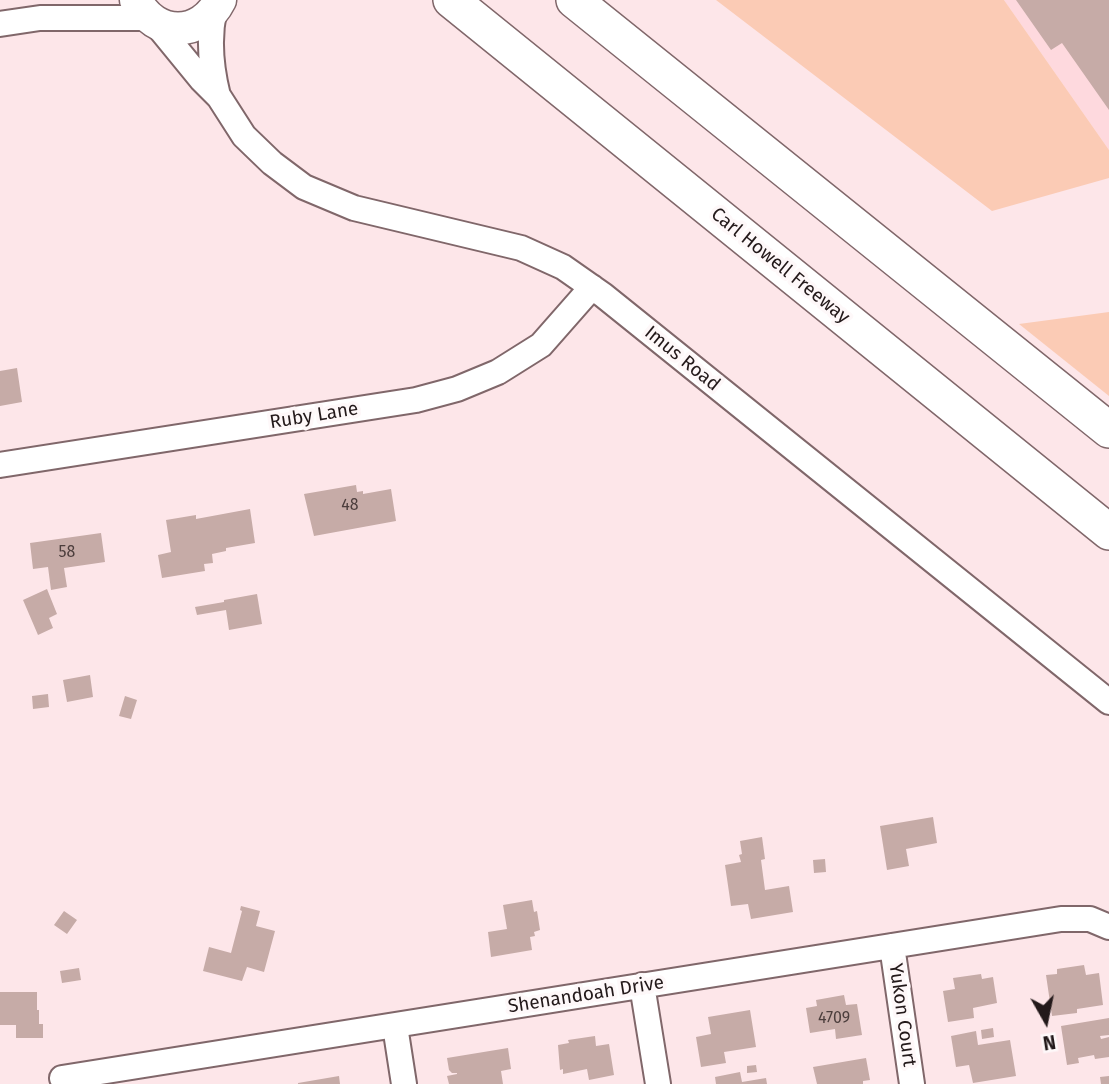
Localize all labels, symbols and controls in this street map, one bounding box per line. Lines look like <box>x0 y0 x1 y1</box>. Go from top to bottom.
street label: Carl Howell Freeway <box>706 203 854 329</box>
street label: Imus Road <box>640 322 724 396</box>
street label: Ruby Lane <box>268 398 360 434</box>
house number: 48 <box>341 496 359 516</box>
house number: 58 <box>59 543 75 563</box>
street label: Yukon Court <box>883 962 921 1068</box>
street label: Shenandoah Drive <box>506 971 666 1019</box>
north arrow <box>1011 986 1081 1056</box>
house number: 4709 <box>818 1009 850 1029</box>
text: N <box>1041 1030 1057 1055</box>

